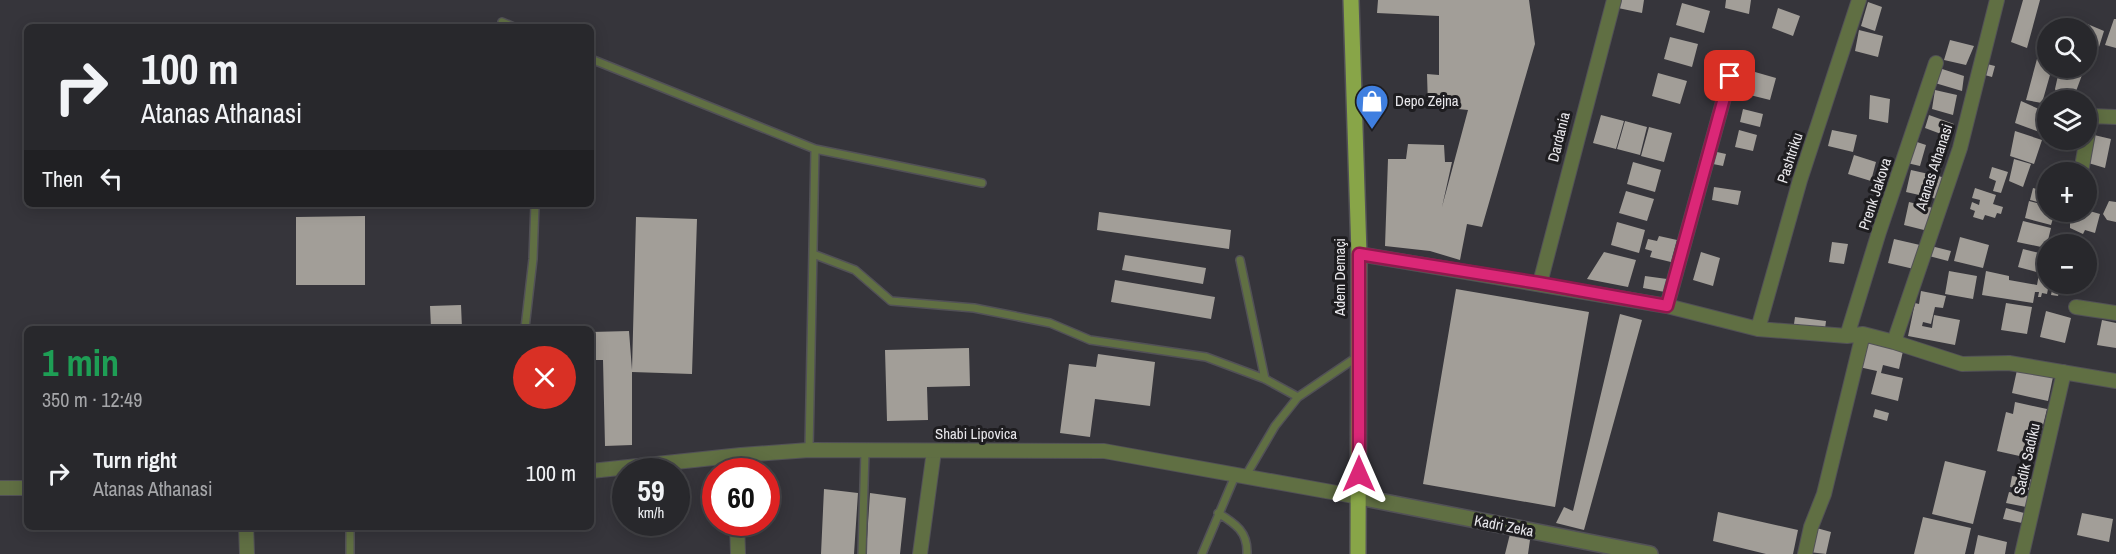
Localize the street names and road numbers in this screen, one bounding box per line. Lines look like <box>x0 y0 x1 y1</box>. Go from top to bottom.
street label: Dardania <box>1542 110 1575 164</box>
street label: Atanas Athanasi <box>1909 121 1957 214</box>
street label: Pashtriku <box>1772 130 1808 186</box>
street label: Prenk Jakova <box>1853 155 1896 233</box>
street label: Adem Demaçi <box>1329 238 1350 317</box>
street label: Sadik Sadiku <box>2008 421 2045 497</box>
street label: Shabi Lipovica <box>935 423 1017 444</box>
street label: Kadri Zeka <box>1473 509 1536 542</box>

